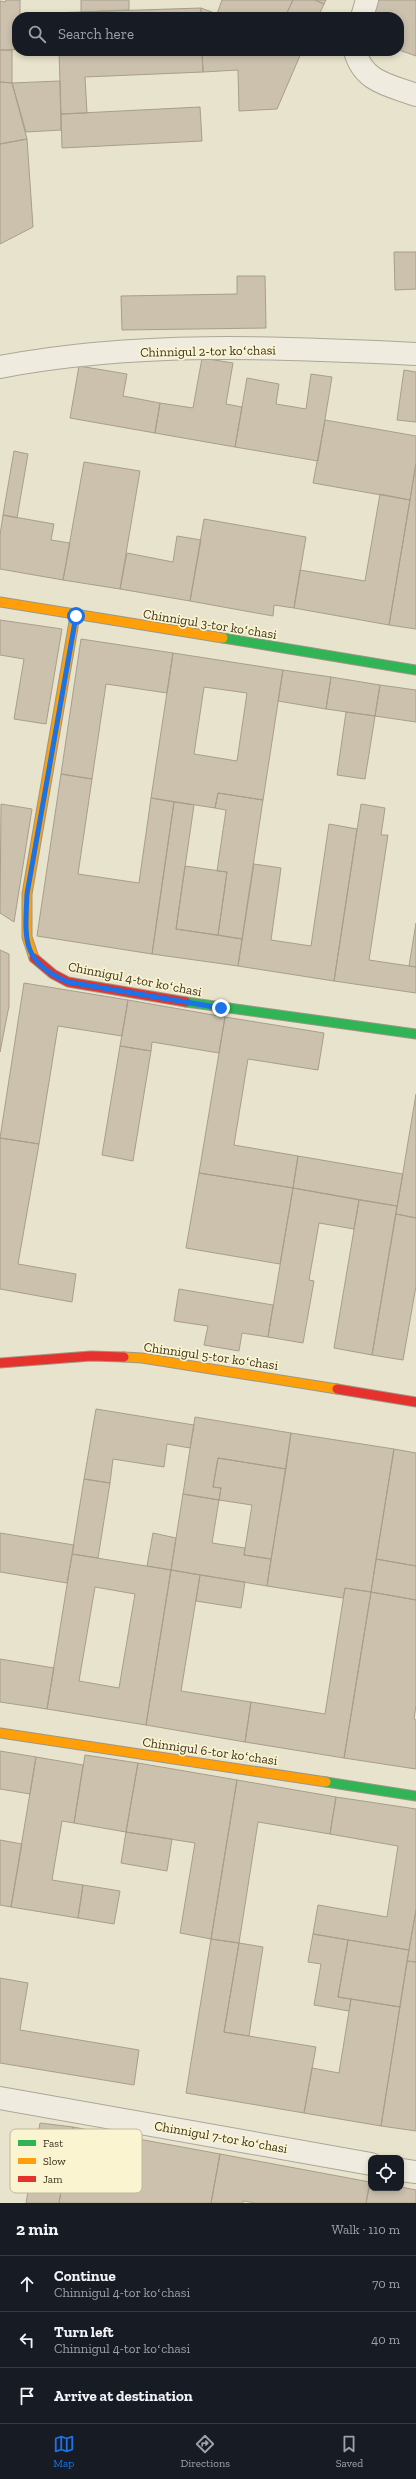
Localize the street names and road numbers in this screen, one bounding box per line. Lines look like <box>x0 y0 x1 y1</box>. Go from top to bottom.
street label: Chinnigul 2-tor koʻchasi <box>140 342 276 360</box>
street label: Chinnigul 3-tor koʻchasi <box>142 606 278 642</box>
street label: Chinnigul 4-tor koʻchasi <box>67 959 204 999</box>
street label: Chinnigul 5-tor koʻchasi <box>143 1339 280 1373</box>
street label: Chinnigul 6-tor koʻchasi <box>142 1734 279 1768</box>
street label: Chinnigul 7-tor koʻchasi <box>153 2118 289 2156</box>

